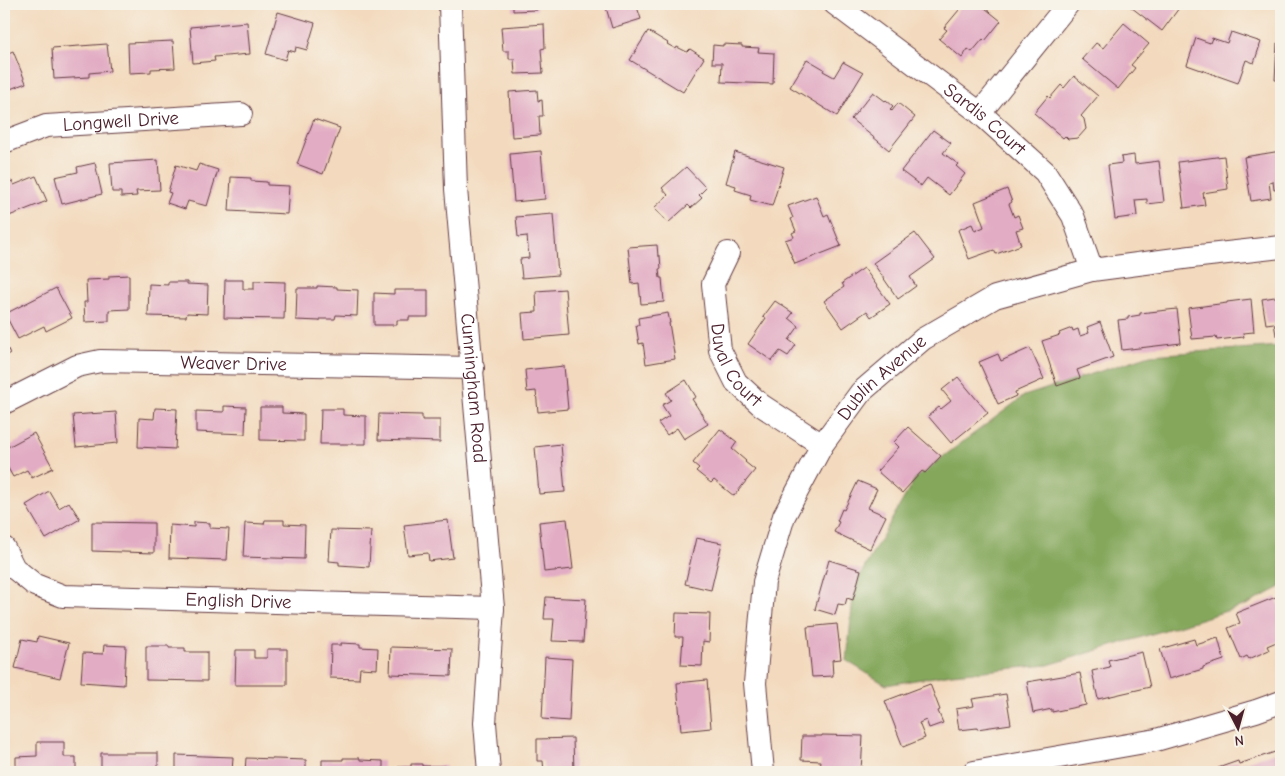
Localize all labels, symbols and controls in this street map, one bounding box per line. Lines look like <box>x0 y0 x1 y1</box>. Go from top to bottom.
street label: Sardis Court <box>939 79 1031 160</box>
street label: Longwell Drive <box>62 107 179 136</box>
street label: Cunningham Road <box>456 312 491 464</box>
street label: Duval Court <box>706 322 767 412</box>
street label: Dublin Avenue <box>833 330 931 425</box>
street label: Weaver Drive <box>180 352 287 376</box>
street label: English Drive <box>185 588 292 613</box>
north arrow <box>1212 704 1262 754</box>
text: N <box>1234 732 1245 749</box>

